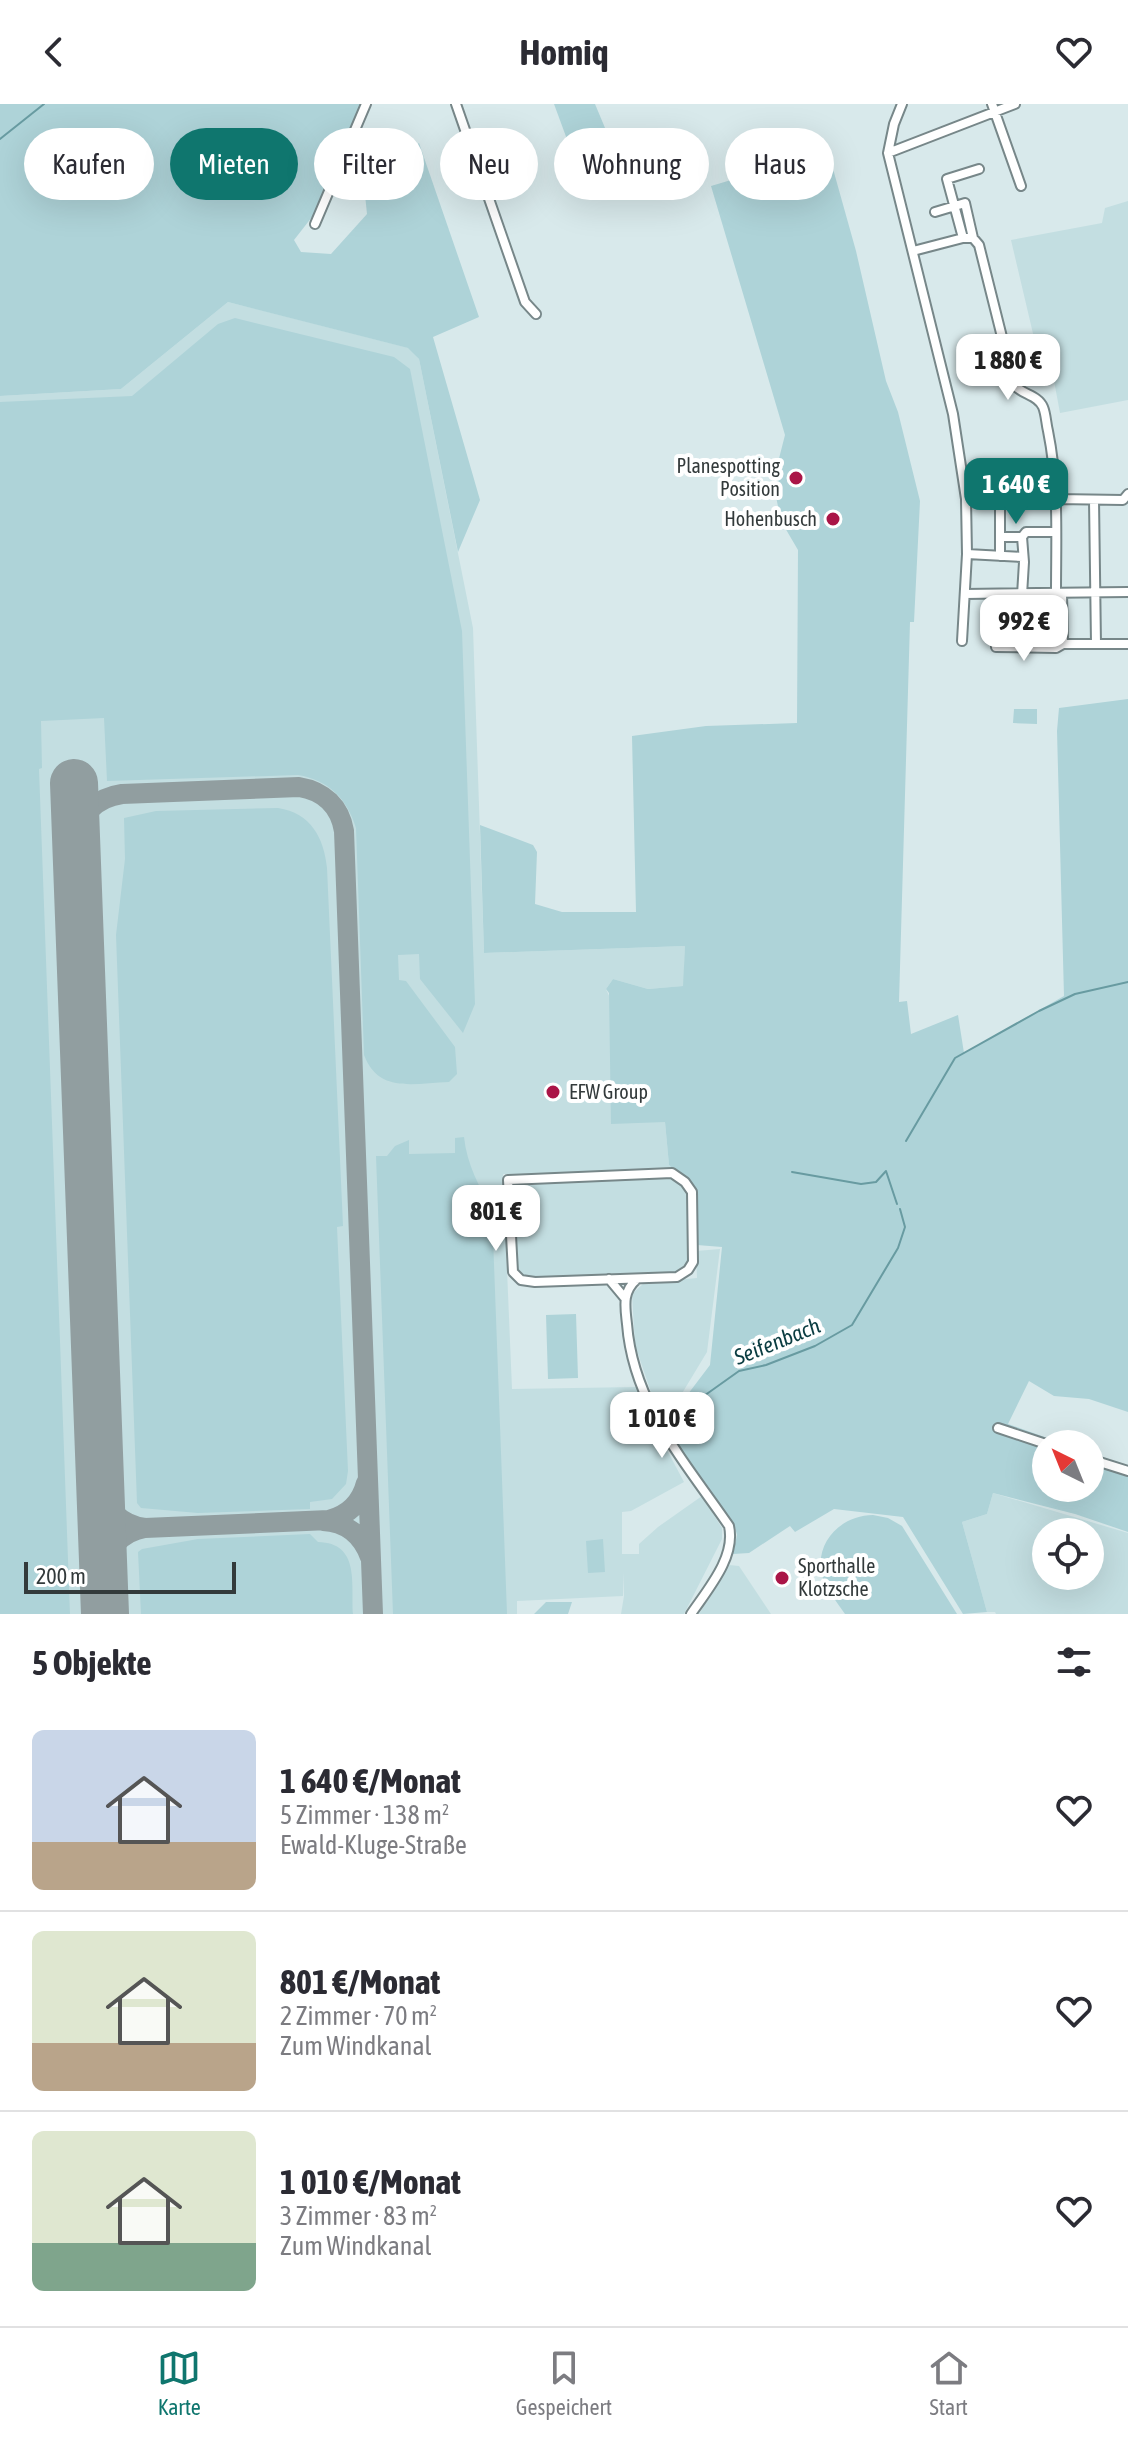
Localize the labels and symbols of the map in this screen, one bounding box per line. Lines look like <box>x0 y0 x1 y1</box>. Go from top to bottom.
pin: 1 880 € <box>934 334 1082 402</box>
place label: Planespotting Position <box>676 454 780 500</box>
pin: 1 640 € <box>942 458 1090 526</box>
marker: Planespotting Position <box>787 469 805 487</box>
place label: Hohenbusch <box>724 507 817 530</box>
marker: Hohenbusch <box>824 510 842 528</box>
pin: 992 € <box>968 595 1080 663</box>
place label: EFW Group <box>569 1080 648 1103</box>
marker: EFW Group <box>544 1083 562 1101</box>
pin: 801 € <box>440 1185 552 1253</box>
water label: Seifenbach <box>729 1312 824 1370</box>
pin: 1 010 € <box>588 1392 736 1460</box>
north arrow <box>1032 1430 1104 1502</box>
place label: Sporthalle Klotzsche <box>798 1554 875 1600</box>
scale bar <box>24 1558 236 1594</box>
marker: Sporthalle Klotzsche <box>773 1569 791 1587</box>

